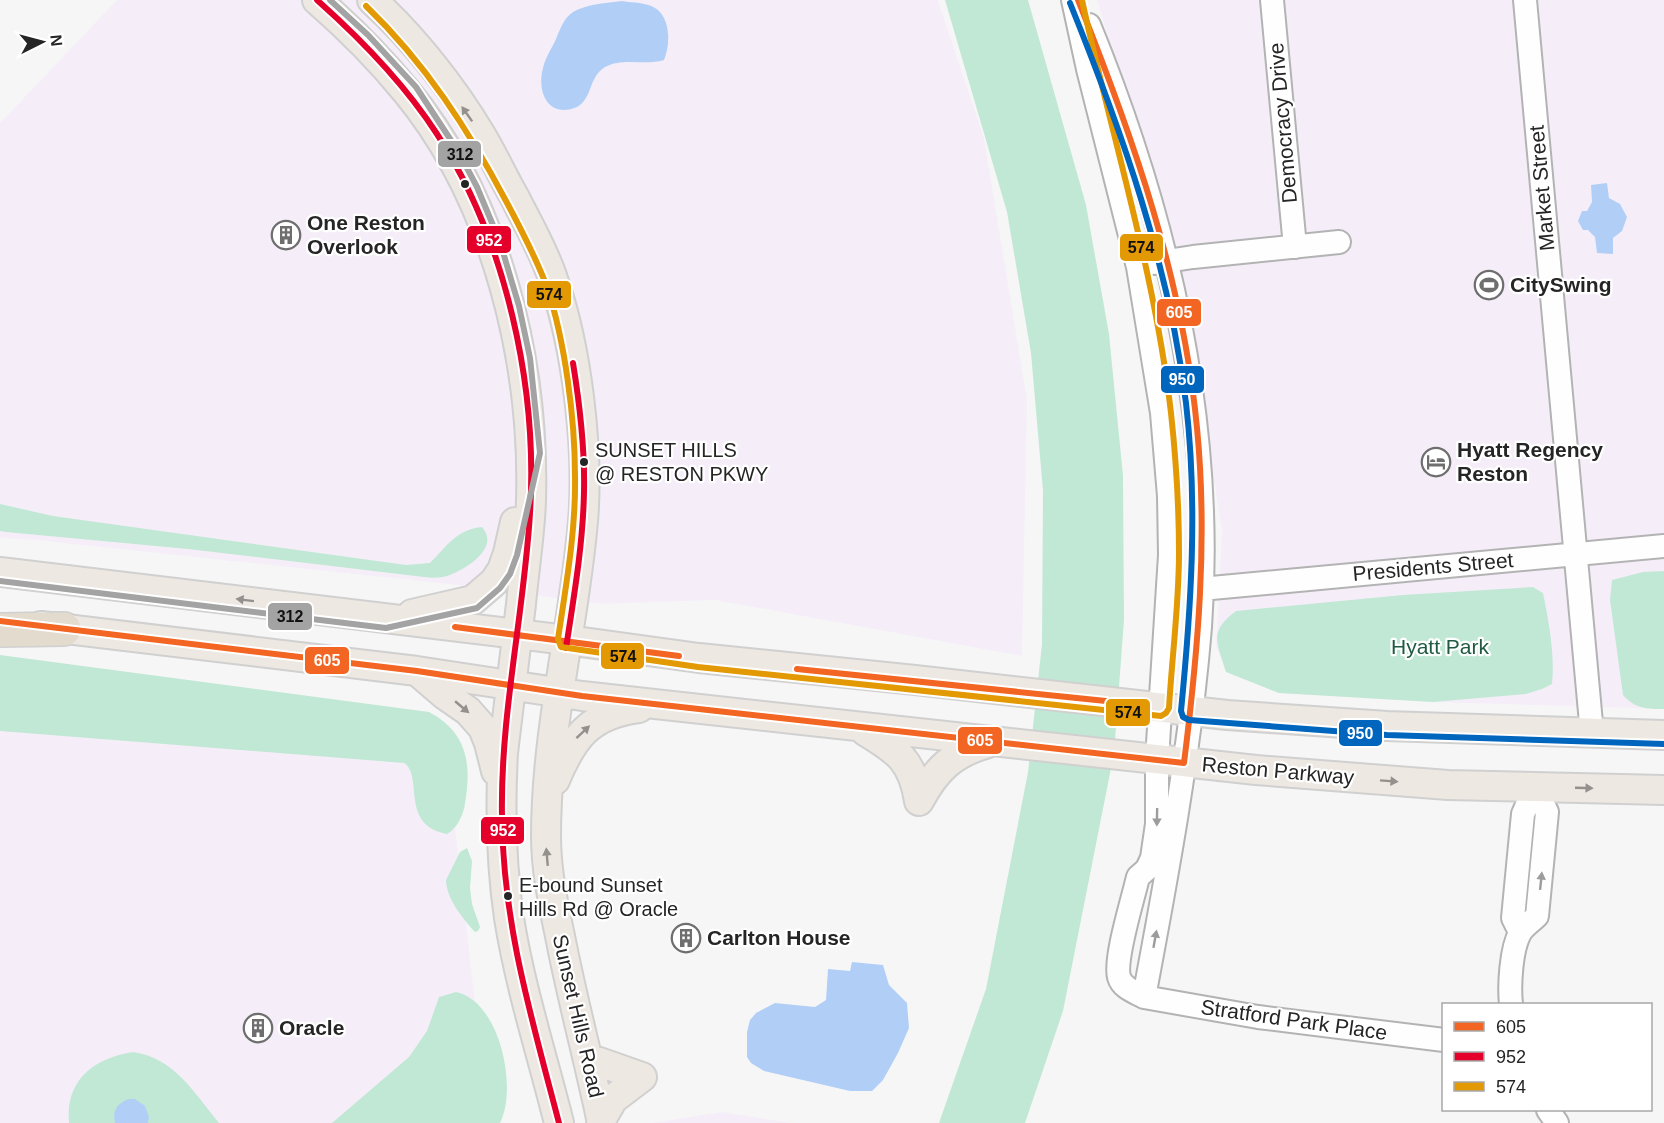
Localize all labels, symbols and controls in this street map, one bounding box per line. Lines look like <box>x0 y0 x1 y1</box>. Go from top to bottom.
north arrow <box>12 12 72 72</box>
text: N <box>47 34 65 47</box>
street label: Democracy Drive <box>1264 42 1301 204</box>
one-way arrow <box>461 107 473 123</box>
street label: Market Street <box>1525 124 1558 252</box>
line badge: 312 <box>437 140 482 168</box>
text: 312 <box>447 146 473 163</box>
unlabelled marker <box>459 178 471 190</box>
place label: One Reston Overlook <box>307 211 425 258</box>
building icon: One Reston Overlook <box>270 219 302 251</box>
line badge: 952 <box>466 225 512 254</box>
text: 952 <box>476 232 502 249</box>
line badge: 574 <box>1119 233 1164 262</box>
text: 574 <box>1128 239 1154 256</box>
sports icon: CitySwing <box>1473 269 1505 301</box>
place label: CitySwing <box>1510 273 1612 296</box>
line badge: 574 <box>526 280 572 309</box>
text: 574 <box>536 286 562 303</box>
line badge: 605 <box>1156 298 1202 327</box>
text: 605 <box>1166 304 1192 321</box>
line badge: 950 <box>1160 365 1205 394</box>
text: 950 <box>1169 371 1195 388</box>
place label: Hyatt Regency Reston <box>1457 438 1603 485</box>
place label: SUNSET HILLS @ RESTON PKWY <box>595 439 768 485</box>
hotel icon: Hyatt Regency Reston <box>1420 446 1452 478</box>
marker: SUNSET HILLS @ RESTON PKWY <box>578 456 590 468</box>
street label: Presidents Street <box>1352 548 1514 585</box>
one-way arrow <box>235 596 254 605</box>
line badge: 312 <box>267 602 313 631</box>
text: 312 <box>277 608 303 625</box>
park label: Hyatt Park <box>1391 635 1490 658</box>
line badge: 574 <box>600 642 645 670</box>
line badge: 605 <box>304 646 350 675</box>
text: 574 <box>610 648 636 665</box>
text: 605 <box>314 652 340 669</box>
line badge: 574 <box>1105 698 1151 727</box>
one-way arrow <box>454 701 470 714</box>
text: 574 <box>1115 704 1141 721</box>
line badge: 950 <box>1338 719 1383 747</box>
text: 950 <box>1347 725 1373 742</box>
one-way arrow <box>575 726 590 739</box>
line badge: 605 <box>957 726 1003 755</box>
text: 605 <box>967 732 993 749</box>
street label: Reston Parkway <box>1201 752 1356 789</box>
one-way arrow <box>1379 776 1398 785</box>
one-way arrow <box>1574 783 1593 793</box>
one-way arrow <box>1152 808 1162 827</box>
line badge: 952 <box>480 816 525 845</box>
text: 952 <box>490 822 516 839</box>
one-way arrow <box>542 848 552 867</box>
one-way arrow <box>1536 871 1546 890</box>
place label: E-bound Sunset Hills Rd @ Oracle <box>519 874 678 920</box>
marker: E-bound Sunset Hills Rd @ Oracle <box>502 890 514 902</box>
building icon: Carlton House <box>670 922 702 954</box>
place label: Carlton House <box>707 926 851 949</box>
one-way arrow <box>1151 929 1160 948</box>
street label: Sunset Hills Road <box>549 932 608 1100</box>
street label: Stratford Park Place <box>1199 995 1389 1044</box>
legend <box>1442 1003 1652 1111</box>
building icon: Oracle <box>242 1012 274 1044</box>
place label: Oracle <box>279 1016 344 1039</box>
text: 605 <box>1496 1017 1526 1037</box>
text: 952 <box>1496 1047 1526 1067</box>
text: 574 <box>1496 1077 1526 1097</box>

